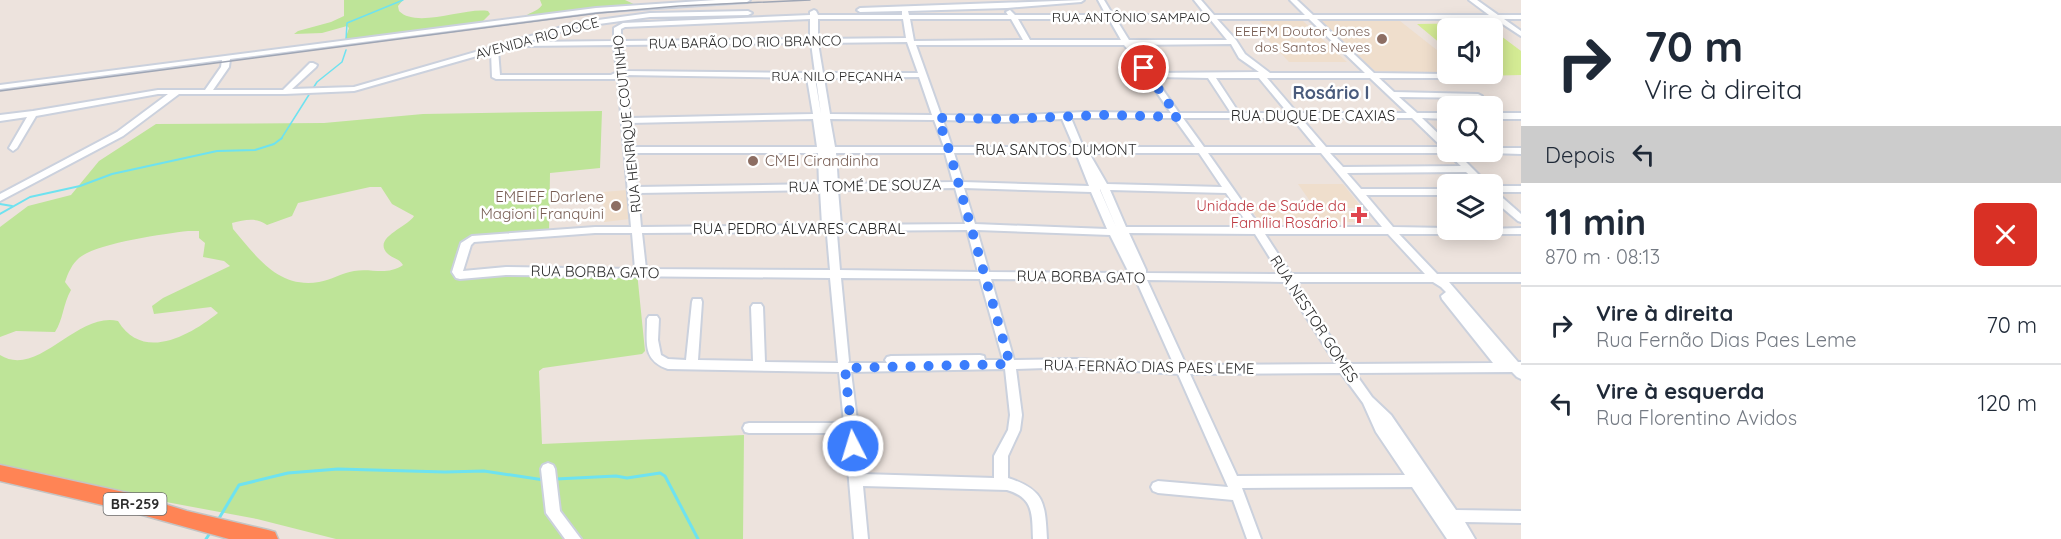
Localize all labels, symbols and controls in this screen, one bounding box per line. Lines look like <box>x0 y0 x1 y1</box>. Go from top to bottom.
street label: RUA ANTÔNIO SAMPAIO <box>1052 8 1210 26</box>
street label: AVENIDA RIO DOCE <box>473 13 601 63</box>
map controls <box>1437 18 1503 240</box>
button: sound <box>1437 18 1503 84</box>
text: 70 m <box>1644 20 1743 73</box>
place label: EEEFM Doutor Jones dos Santos Neves <box>1235 22 1370 56</box>
icon: right <box>1545 24 1623 102</box>
street label: RUA BARÃO DO RIO BRANCO <box>648 31 842 53</box>
marker: EEEFM Doutor Jones dos Santos Neves <box>1375 32 1389 46</box>
street label: RUA HENRIQUE COUTINHO <box>609 34 645 214</box>
pin <box>1118 42 1169 93</box>
icon: arrive <box>1127 51 1160 84</box>
street label: RUA NILO PEÇANHA <box>771 67 903 85</box>
text: Vire à direita <box>1644 72 1802 106</box>
district label: Rosário I <box>1293 81 1369 104</box>
button: search <box>1437 96 1503 162</box>
street label: RUA DUQUE DE CAXIAS <box>1231 106 1395 125</box>
icon: left <box>1627 138 1660 171</box>
street label: RUA SANTOS DUMONT <box>975 140 1137 159</box>
text: Depois <box>1545 141 1615 169</box>
place label: CMEI Cirandinha <box>765 151 879 170</box>
marker: CMEI Cirandinha <box>746 154 760 168</box>
button: layers <box>1437 174 1503 240</box>
street label: RUA TOMÉ DE SOUZA <box>788 175 942 196</box>
place label: EMEIEF Darlene Magioni Franquini <box>480 187 604 223</box>
place label: Unidade de Saúde da Família Rosário I <box>1196 196 1346 232</box>
marker: EMEIEF Darlene Magioni Franquini <box>609 199 623 213</box>
text: 11 min <box>1545 199 1646 244</box>
button: close <box>1974 203 2037 266</box>
marker: Unidade de Saúde da Família Rosário I <box>1350 206 1368 224</box>
street label: RUA PEDRO ÁLVARES CABRAL <box>693 219 905 238</box>
text: 870 m · 08:13 <box>1545 244 1660 269</box>
street label: RUA NESTOR GOMES <box>1266 252 1363 386</box>
street label: RUA BORBA GATO <box>530 261 660 282</box>
street label: RUA BORBA GATO <box>1016 266 1146 287</box>
text: Vire à direita <box>1596 299 1733 327</box>
icon: right <box>1545 309 1578 342</box>
text: 70 m <box>1987 311 2037 339</box>
text: Rua Fernão Dias Paes Leme <box>1596 327 1857 352</box>
street label: RUA FERNÃO DIAS PAES LEME <box>1043 355 1255 378</box>
text: Vire à esquerda <box>1596 377 1764 405</box>
icon: left <box>1545 387 1578 420</box>
text: 120 m <box>1978 389 2037 417</box>
text: Rua Florentino Avidos <box>1596 405 1797 430</box>
position arrow <box>821 414 885 478</box>
road number: BR-259 <box>104 493 166 515</box>

